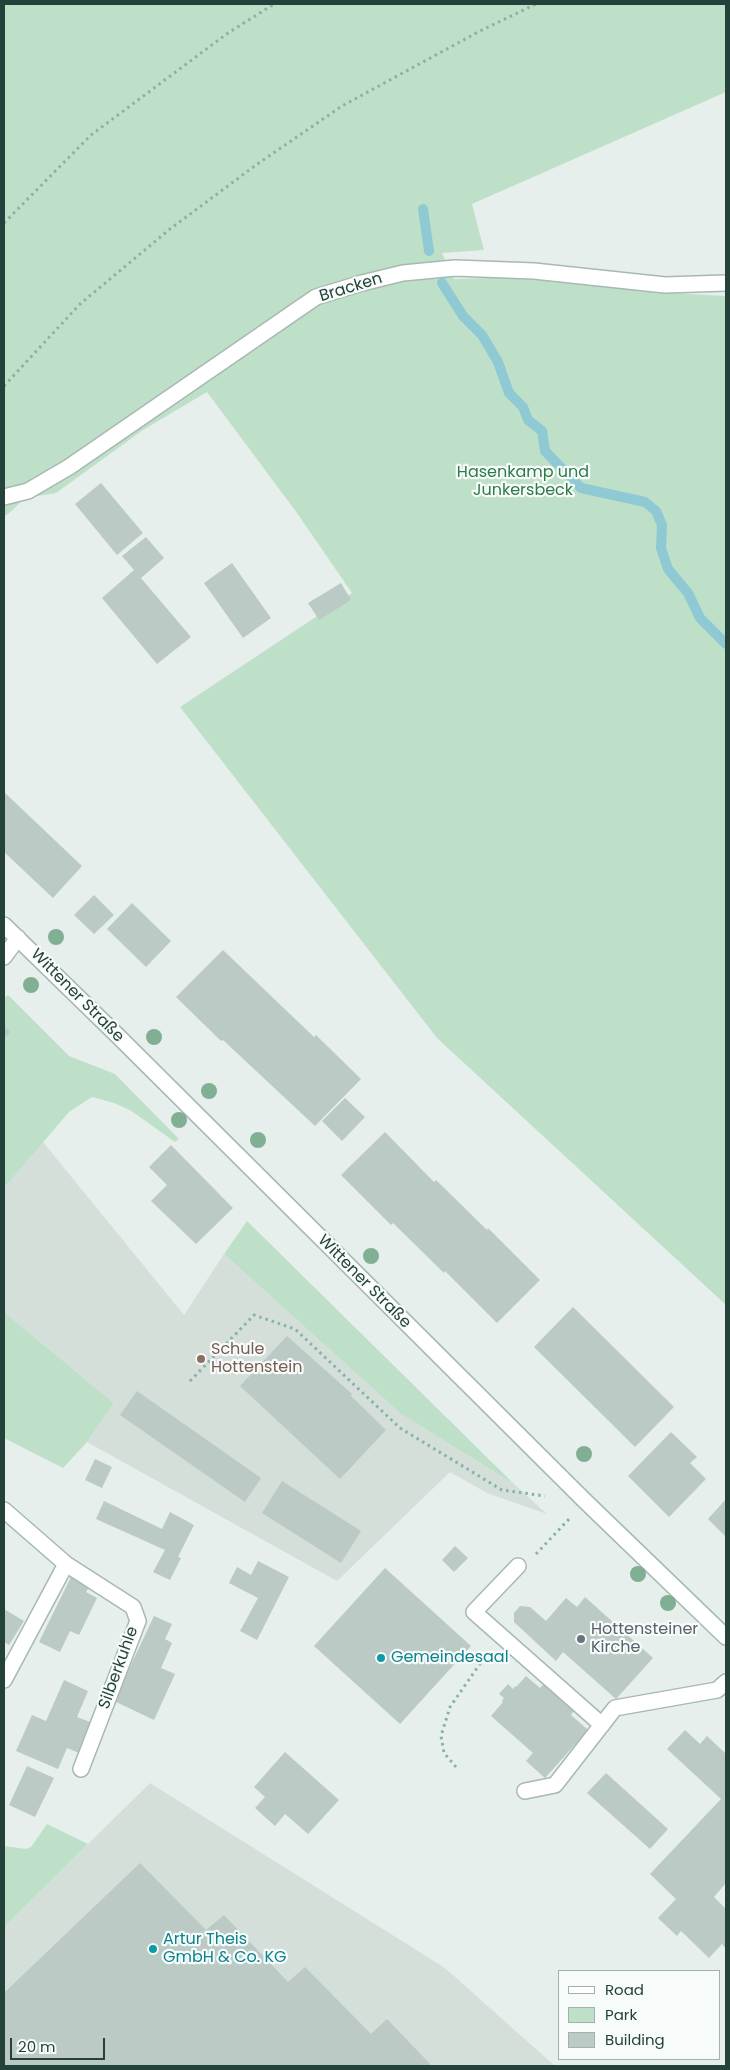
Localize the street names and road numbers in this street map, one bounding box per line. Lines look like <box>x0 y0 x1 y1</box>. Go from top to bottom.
street label: Bracken <box>317 269 385 307</box>
street label: Wittener Straße <box>26 945 128 1047</box>
street label: Wittener Straße <box>313 1231 415 1333</box>
street label: Silberkuhle <box>95 1624 143 1712</box>

